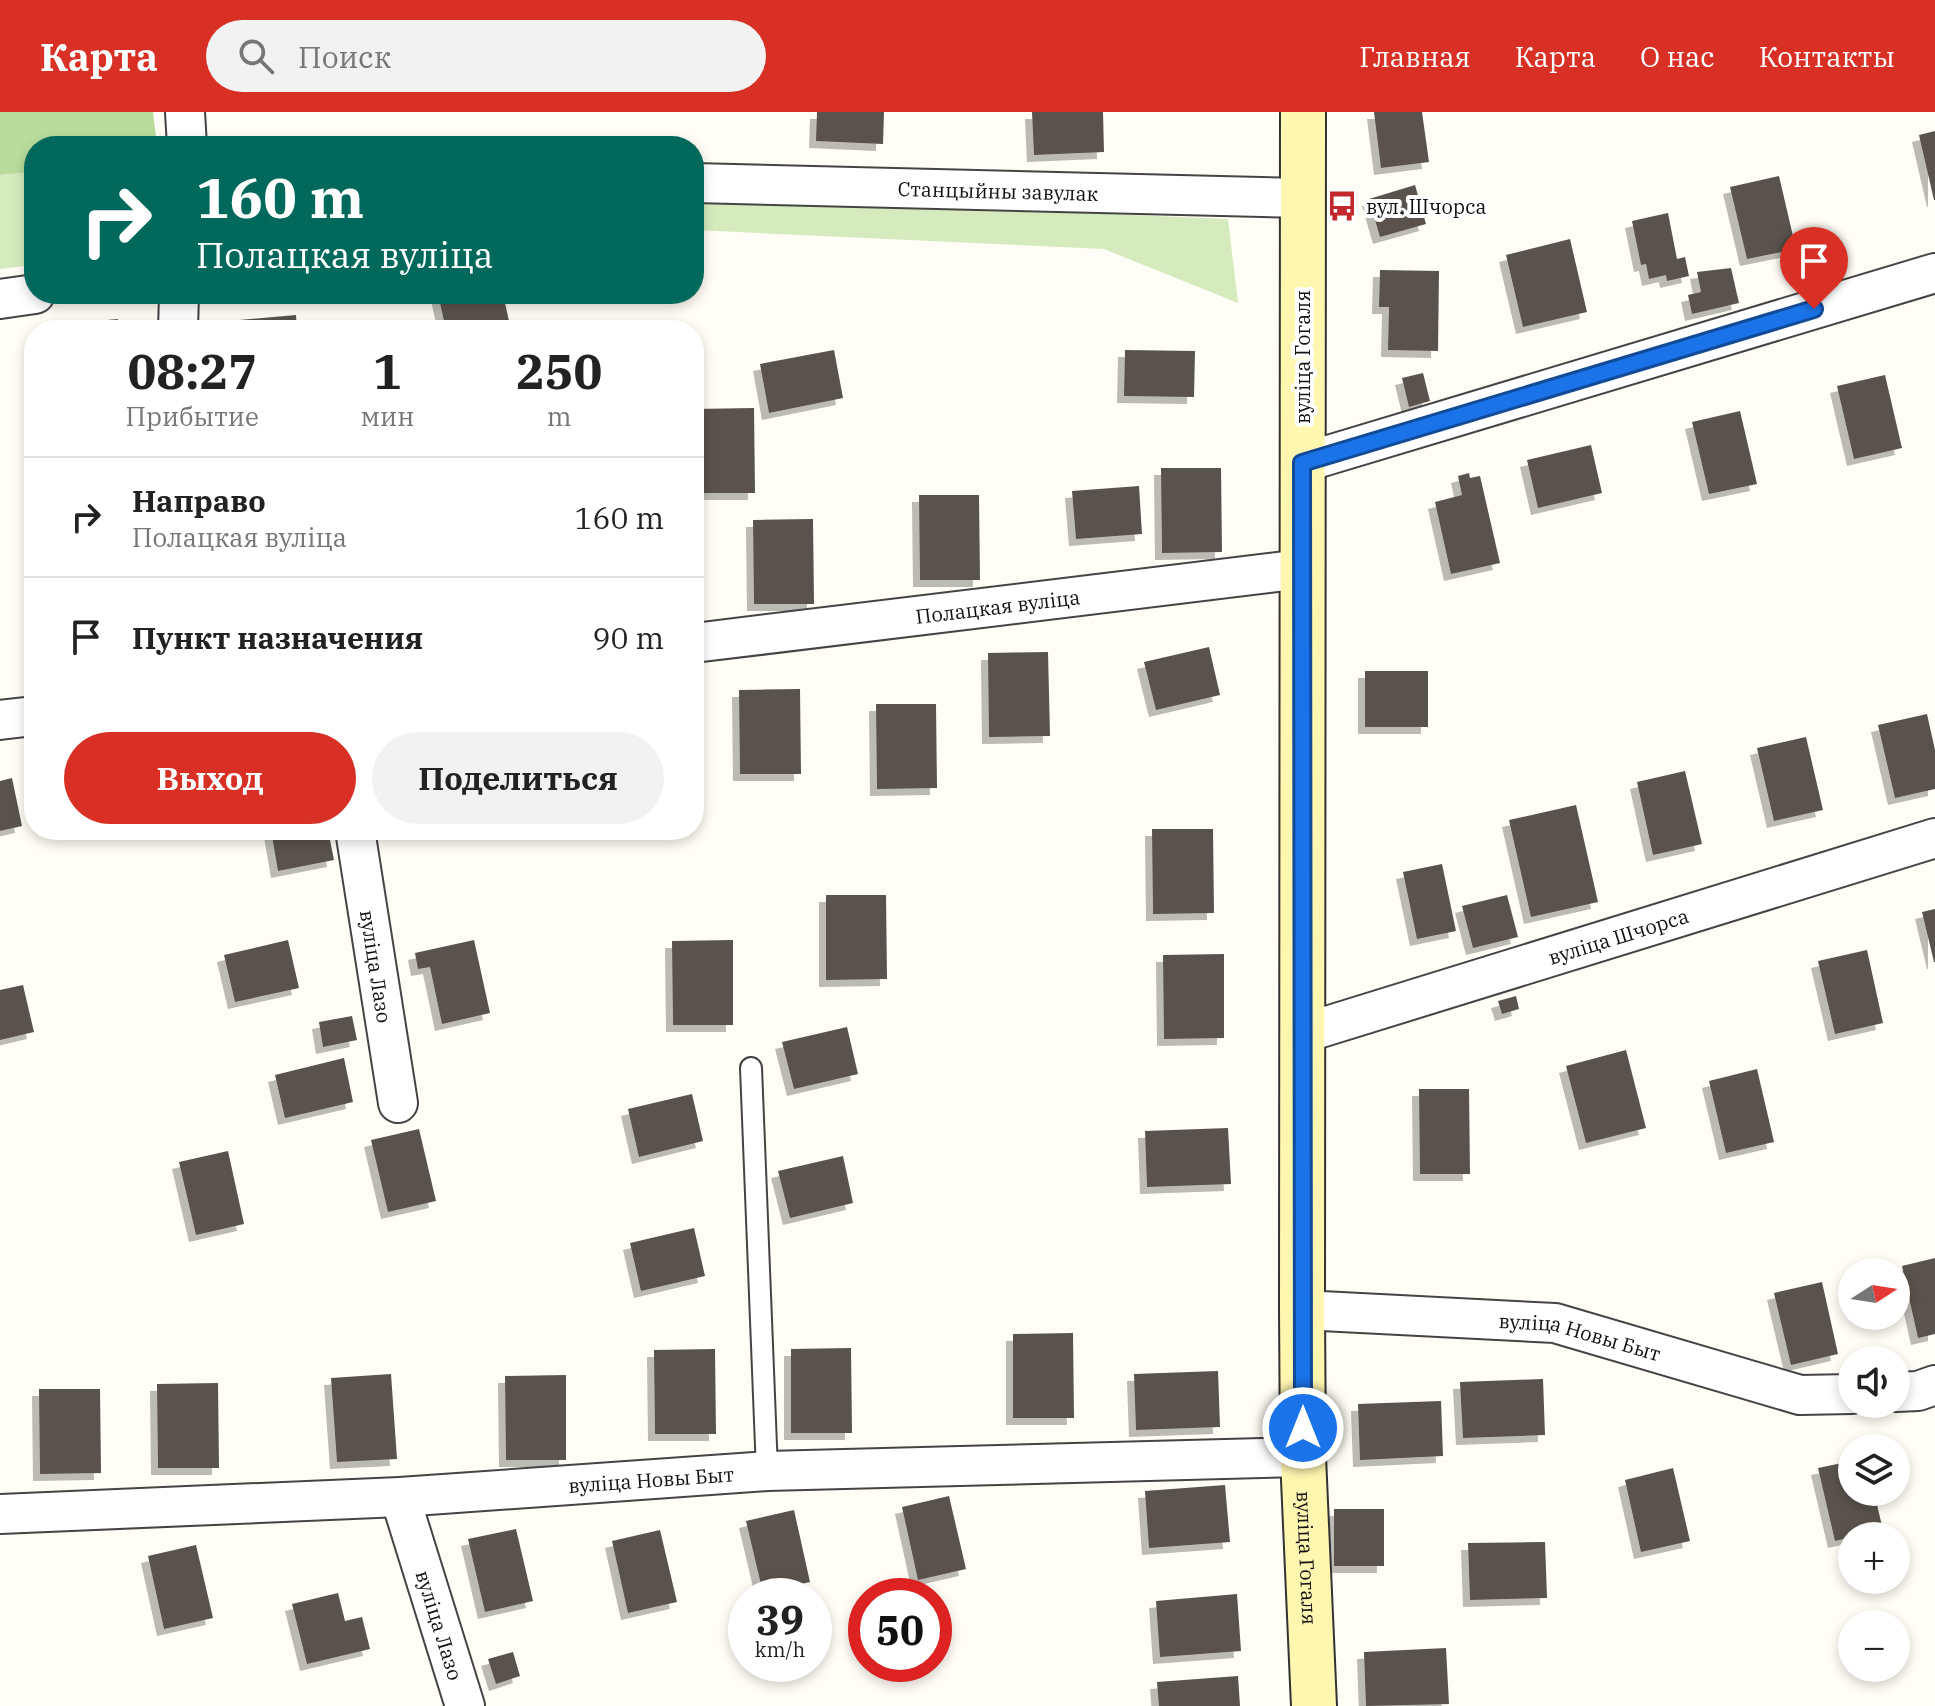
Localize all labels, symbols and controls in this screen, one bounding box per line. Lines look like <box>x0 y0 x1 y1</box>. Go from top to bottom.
search box <box>206 20 766 92</box>
text: Карта <box>40 32 158 81</box>
icon: search <box>234 34 278 78</box>
text: Поиск <box>298 37 391 76</box>
text: Главная <box>1359 38 1471 75</box>
text: Карта <box>1515 38 1596 75</box>
text: О нас <box>1640 38 1715 75</box>
text: Контакты <box>1759 38 1895 75</box>
text: 160 m <box>196 161 364 233</box>
icon: right <box>64 168 168 272</box>
street label: Станцыйны завулак <box>897 175 1099 206</box>
bus stop icon: вул. Шчорса <box>1325 189 1359 223</box>
place label: вул. Шчорса <box>1366 193 1486 220</box>
pin <box>1780 227 1848 309</box>
text: Полацкая вуліца <box>196 231 494 278</box>
icon: arrive <box>1792 239 1836 283</box>
street label: вуліца Гогаля <box>1289 290 1316 424</box>
text: 08:27 <box>127 340 257 402</box>
text: 1 <box>373 340 402 402</box>
text: 250 <box>516 340 602 402</box>
text: Прибытие <box>126 399 259 433</box>
text: мин <box>361 399 414 433</box>
text: m <box>547 399 572 433</box>
text: Направо <box>132 481 266 520</box>
icon: right <box>64 495 108 539</box>
text: 160 m <box>574 498 664 537</box>
text: Полацкая вуліца <box>132 520 347 554</box>
street label: Полацкая вуліца <box>914 583 1082 629</box>
icon: arrive <box>64 615 108 659</box>
text: Пункт назначения <box>132 618 423 657</box>
text: 90 m <box>592 618 664 657</box>
button: Выход <box>64 732 356 824</box>
button: Поделиться <box>372 732 664 824</box>
street label: вуліца Шчорса <box>1545 902 1692 970</box>
street label: вуліца Лазо <box>354 908 399 1025</box>
north arrow <box>1838 1258 1910 1330</box>
map controls <box>1838 1258 1910 1682</box>
street label: вуліца Новы Быт <box>1498 1307 1664 1367</box>
button: sound <box>1838 1346 1910 1418</box>
position arrow <box>1261 1386 1345 1470</box>
button: layers <box>1838 1434 1910 1506</box>
street label: вуліца Новы Быт <box>567 1460 735 1499</box>
street label: вуліца Гогаля <box>1291 1490 1324 1625</box>
button: + <box>1838 1522 1910 1594</box>
street label: вуліца Лазо <box>410 1567 470 1683</box>
speed limit sign: 50 <box>848 1578 952 1682</box>
text: 39 <box>756 1594 804 1646</box>
button: − <box>1838 1610 1910 1682</box>
text: km/h <box>755 1636 805 1663</box>

